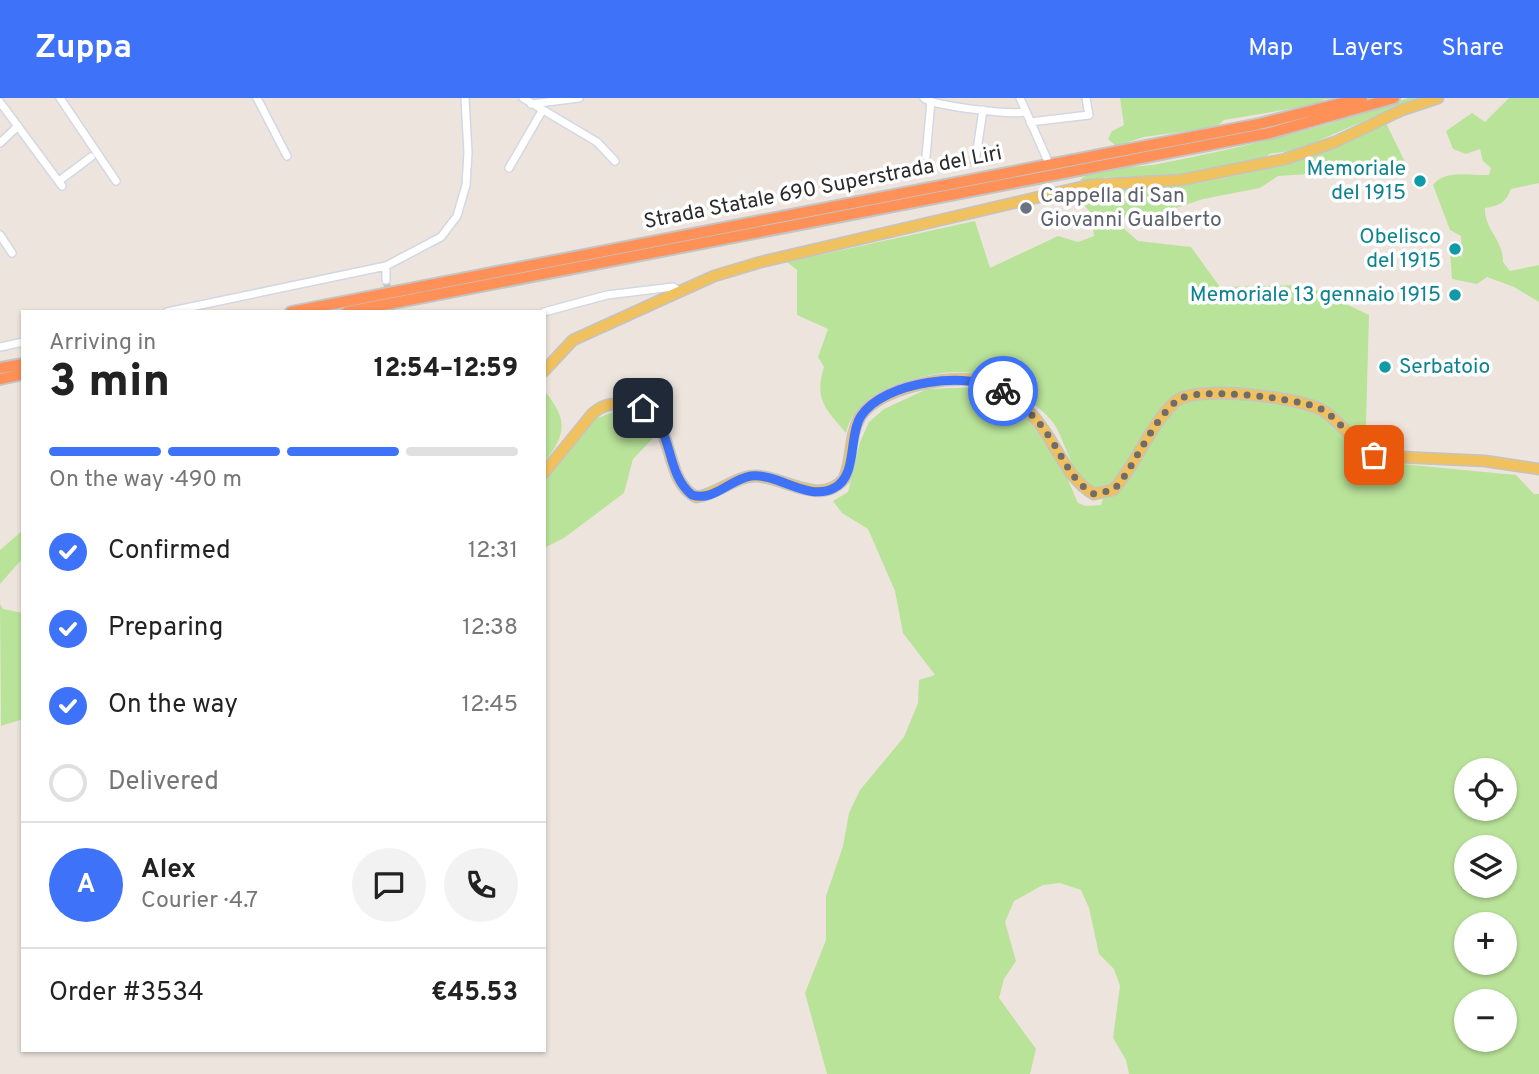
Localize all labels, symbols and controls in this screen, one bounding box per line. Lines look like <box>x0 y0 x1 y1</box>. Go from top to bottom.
text: Zuppa <box>35 28 132 70</box>
text: Map <box>1248 34 1293 64</box>
text: Layers <box>1331 34 1403 64</box>
text: Share <box>1441 34 1504 64</box>
street label: Strada Statale 690 Superstrada del Liri <box>642 140 1004 236</box>
place label: Memoriale del 1915 <box>1307 156 1406 207</box>
marker: Memoriale del 1915 <box>1412 173 1428 189</box>
place label: Cappella di San Giovanni Gualberto <box>1040 183 1222 234</box>
marker: Cappella di San Giovanni Gualberto <box>1018 200 1034 216</box>
place label: Obelisco del 1915 <box>1359 224 1441 275</box>
marker: Obelisco del 1915 <box>1447 241 1463 257</box>
place label: Memoriale 13 gennaio 1915 <box>1190 282 1441 309</box>
marker: Memoriale 13 gennaio 1915 <box>1447 287 1463 303</box>
text: Arriving in <box>49 329 156 358</box>
text: 12:54–12:59 <box>374 353 518 386</box>
text: 3 min <box>49 354 170 413</box>
place label: Serbatoio <box>1399 354 1490 381</box>
courier <box>968 356 1038 426</box>
marker: Serbatoio <box>1377 359 1393 375</box>
icon: bike <box>984 372 1022 410</box>
pin <box>613 378 673 438</box>
icon: home <box>624 389 662 427</box>
pin <box>1344 425 1404 485</box>
icon: bag <box>1355 436 1393 474</box>
text: On the way · 490 m <box>49 466 242 495</box>
icon: check <box>49 533 87 571</box>
text: Confirmed <box>108 535 231 568</box>
text: 12:31 <box>468 537 518 566</box>
icon: check <box>49 610 87 648</box>
text: Preparing <box>108 612 223 645</box>
text: 12:38 <box>462 614 518 643</box>
icon: check <box>49 687 87 725</box>
text: On the way <box>108 689 238 722</box>
text: 12:45 <box>462 691 518 720</box>
map controls <box>1454 758 1517 1052</box>
button: locate <box>1454 758 1517 821</box>
text: Delivered <box>108 766 219 799</box>
button: layers <box>1454 835 1517 898</box>
button: chat <box>352 848 426 922</box>
button: phone <box>444 848 518 922</box>
text: Alex <box>141 854 196 887</box>
text: A <box>77 869 95 902</box>
text: Courier · 4.7 <box>141 887 258 916</box>
button: + <box>1454 912 1517 975</box>
text: Order #3534 <box>49 977 204 1010</box>
text: €45.53 <box>431 977 518 1010</box>
button: − <box>1454 989 1517 1052</box>

